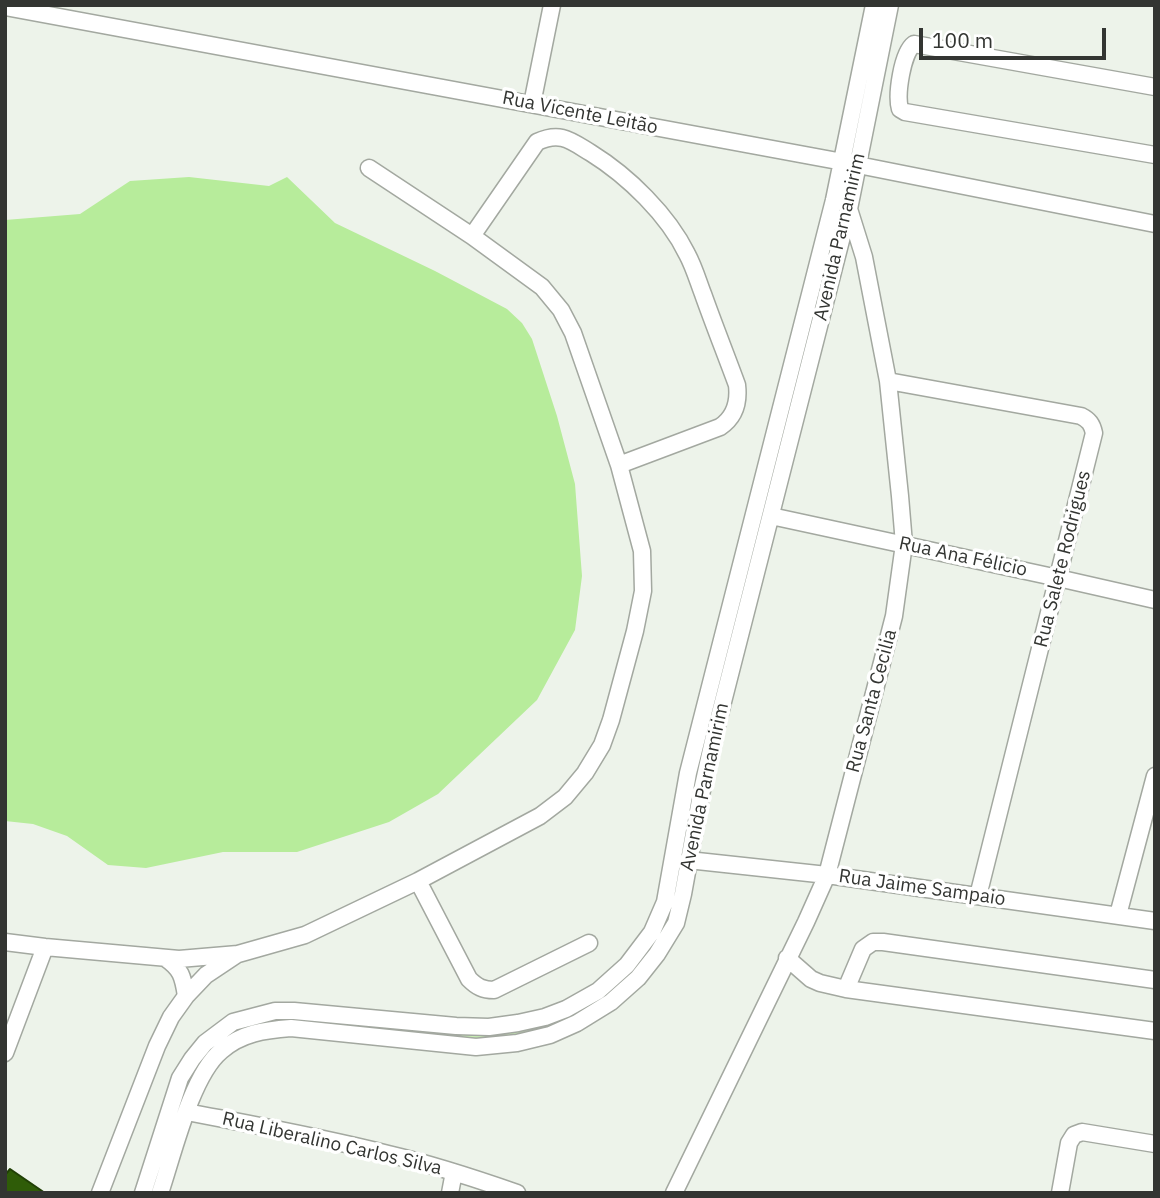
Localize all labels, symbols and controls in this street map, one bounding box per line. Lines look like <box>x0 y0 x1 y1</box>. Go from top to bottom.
scale bar <box>922 14 1109 58</box>
text: 100 m <box>932 26 993 54</box>
street label: Rua Vicente Leitão <box>500 87 660 139</box>
street label: Avenida Parnamirim <box>810 151 870 323</box>
street label: Rua Salete Rodrigues <box>1030 468 1096 650</box>
street label: Rua Ana Félicio <box>897 532 1029 582</box>
street label: Rua Santa Cecilia <box>842 627 902 775</box>
street label: Avenida Parnamirim <box>676 701 734 873</box>
street label: Rua Jaime Sampaio <box>837 865 1007 911</box>
street label: Rua Liberalino Carlos Silva <box>220 1108 444 1180</box>

